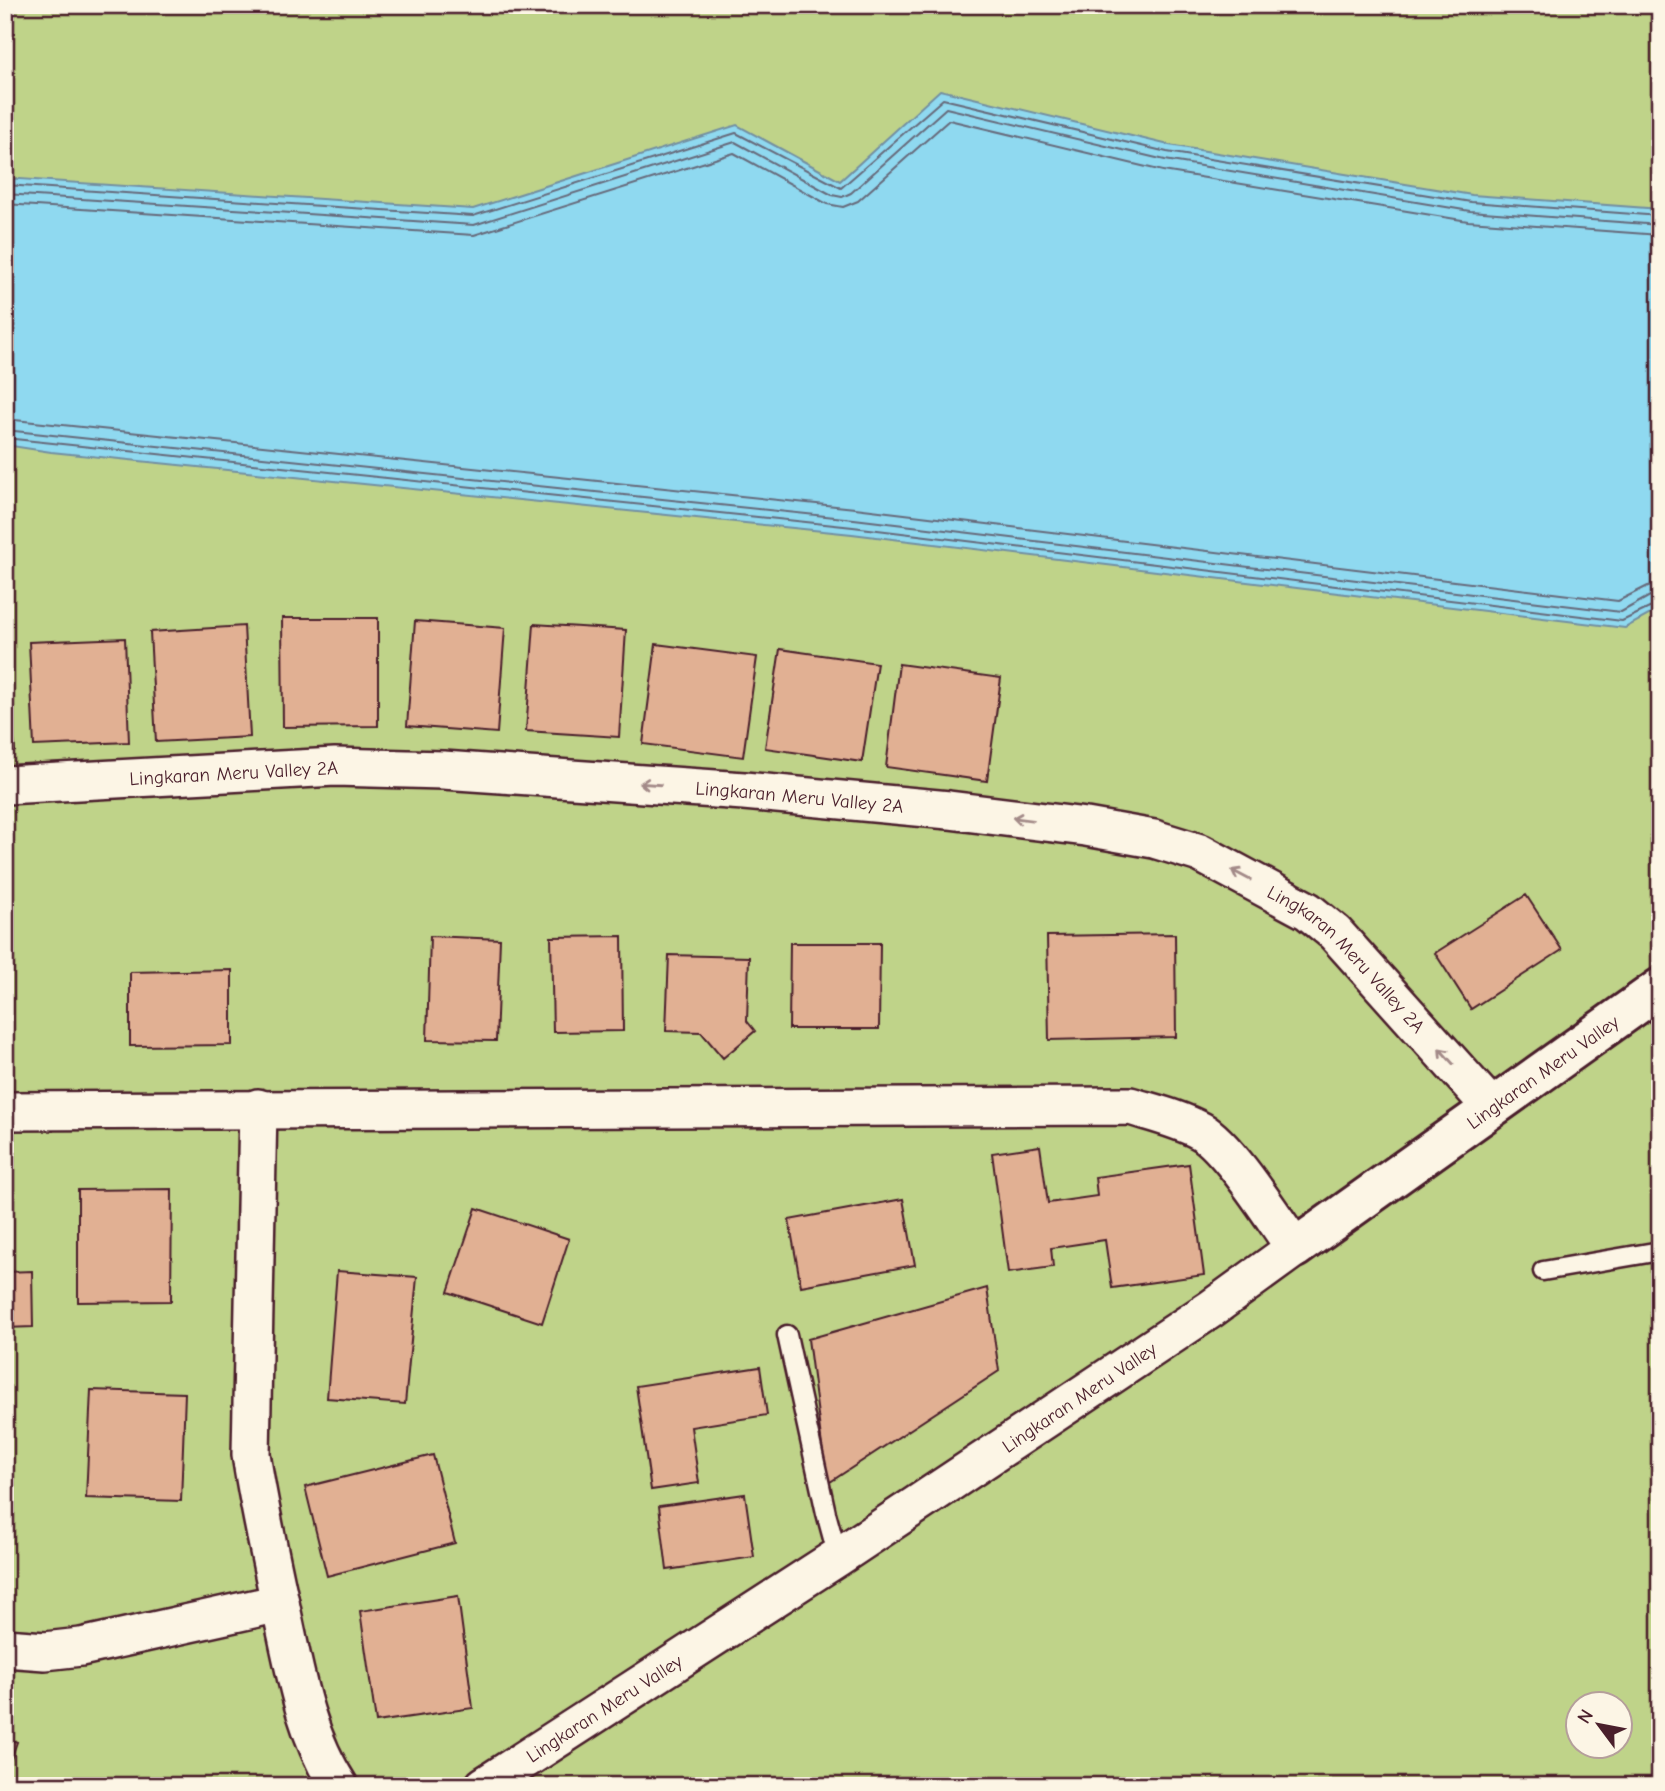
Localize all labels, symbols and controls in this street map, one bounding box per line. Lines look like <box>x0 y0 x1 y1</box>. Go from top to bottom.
street label: Lingkaran Meru Valley 2A <box>129 757 338 790</box>
one-way arrow <box>639 777 662 790</box>
street label: Lingkaran Meru Valley 2A <box>695 778 904 818</box>
one-way arrow <box>1012 813 1035 826</box>
one-way arrow <box>1231 868 1252 881</box>
street label: Lingkaran Meru Valley 2A <box>1263 881 1429 1038</box>
street label: Lingkaran Meru Valley <box>1463 1011 1624 1134</box>
one-way arrow <box>1438 1048 1454 1066</box>
street label: Lingkaran Meru Valley <box>998 1338 1161 1458</box>
street label: Lingkaran Meru Valley <box>523 1650 687 1767</box>
north arrow <box>1564 1690 1634 1760</box>
text: N <box>1573 1705 1598 1728</box>

